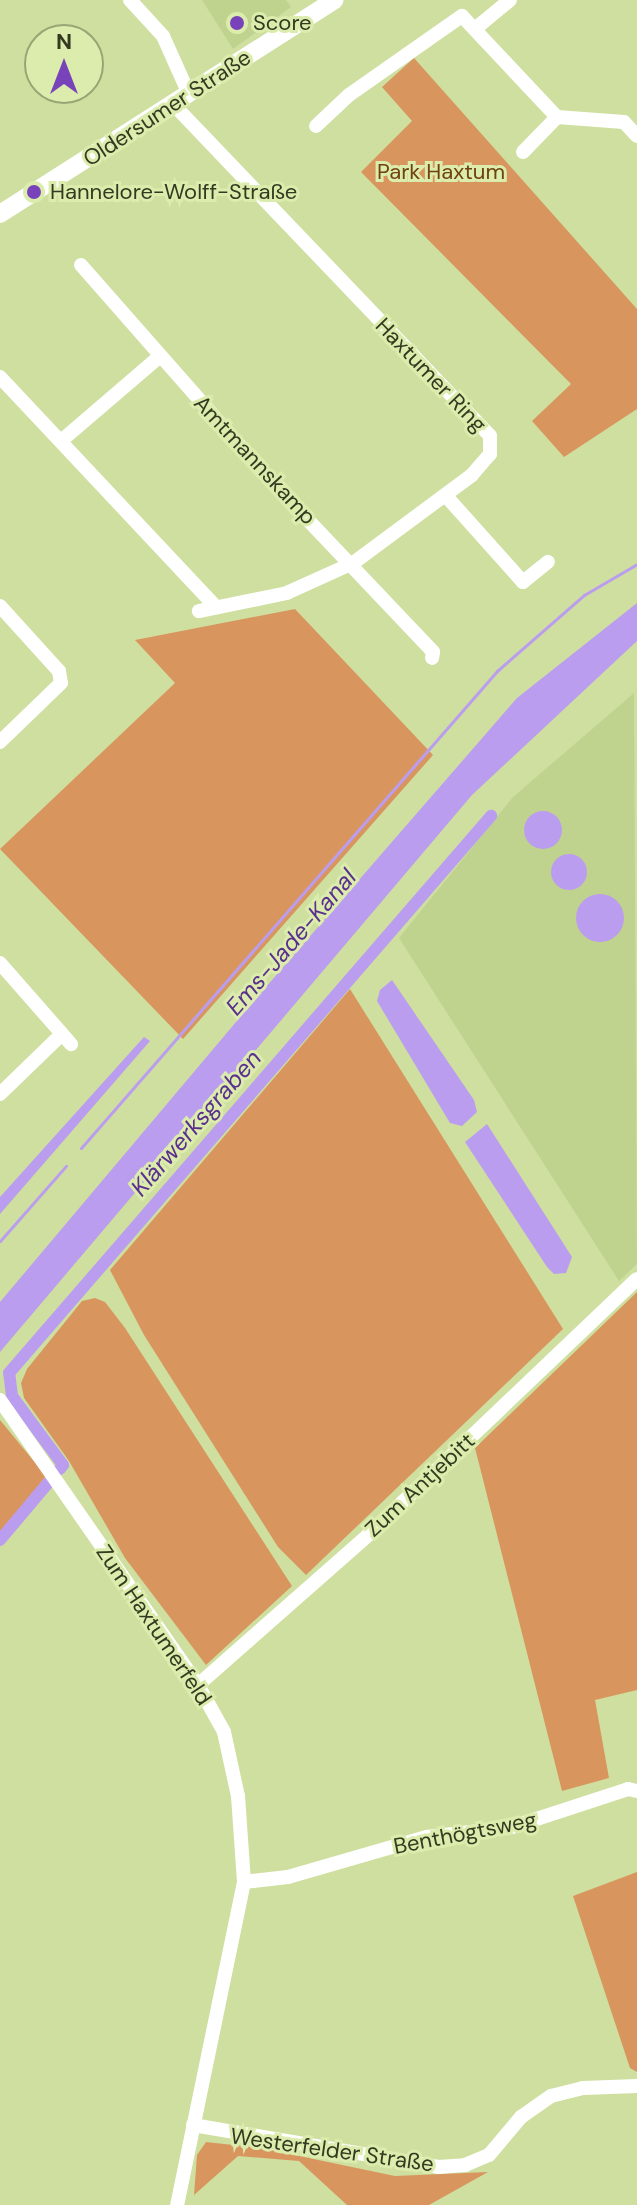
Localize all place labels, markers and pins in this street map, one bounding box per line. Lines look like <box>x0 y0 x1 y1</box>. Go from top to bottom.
place label: Score <box>253 10 312 36</box>
marker: Score <box>228 14 246 32</box>
place label: Hannelore-Wolff-Straße <box>50 179 297 205</box>
marker: Hannelore-Wolff-Straße <box>25 183 43 201</box>

